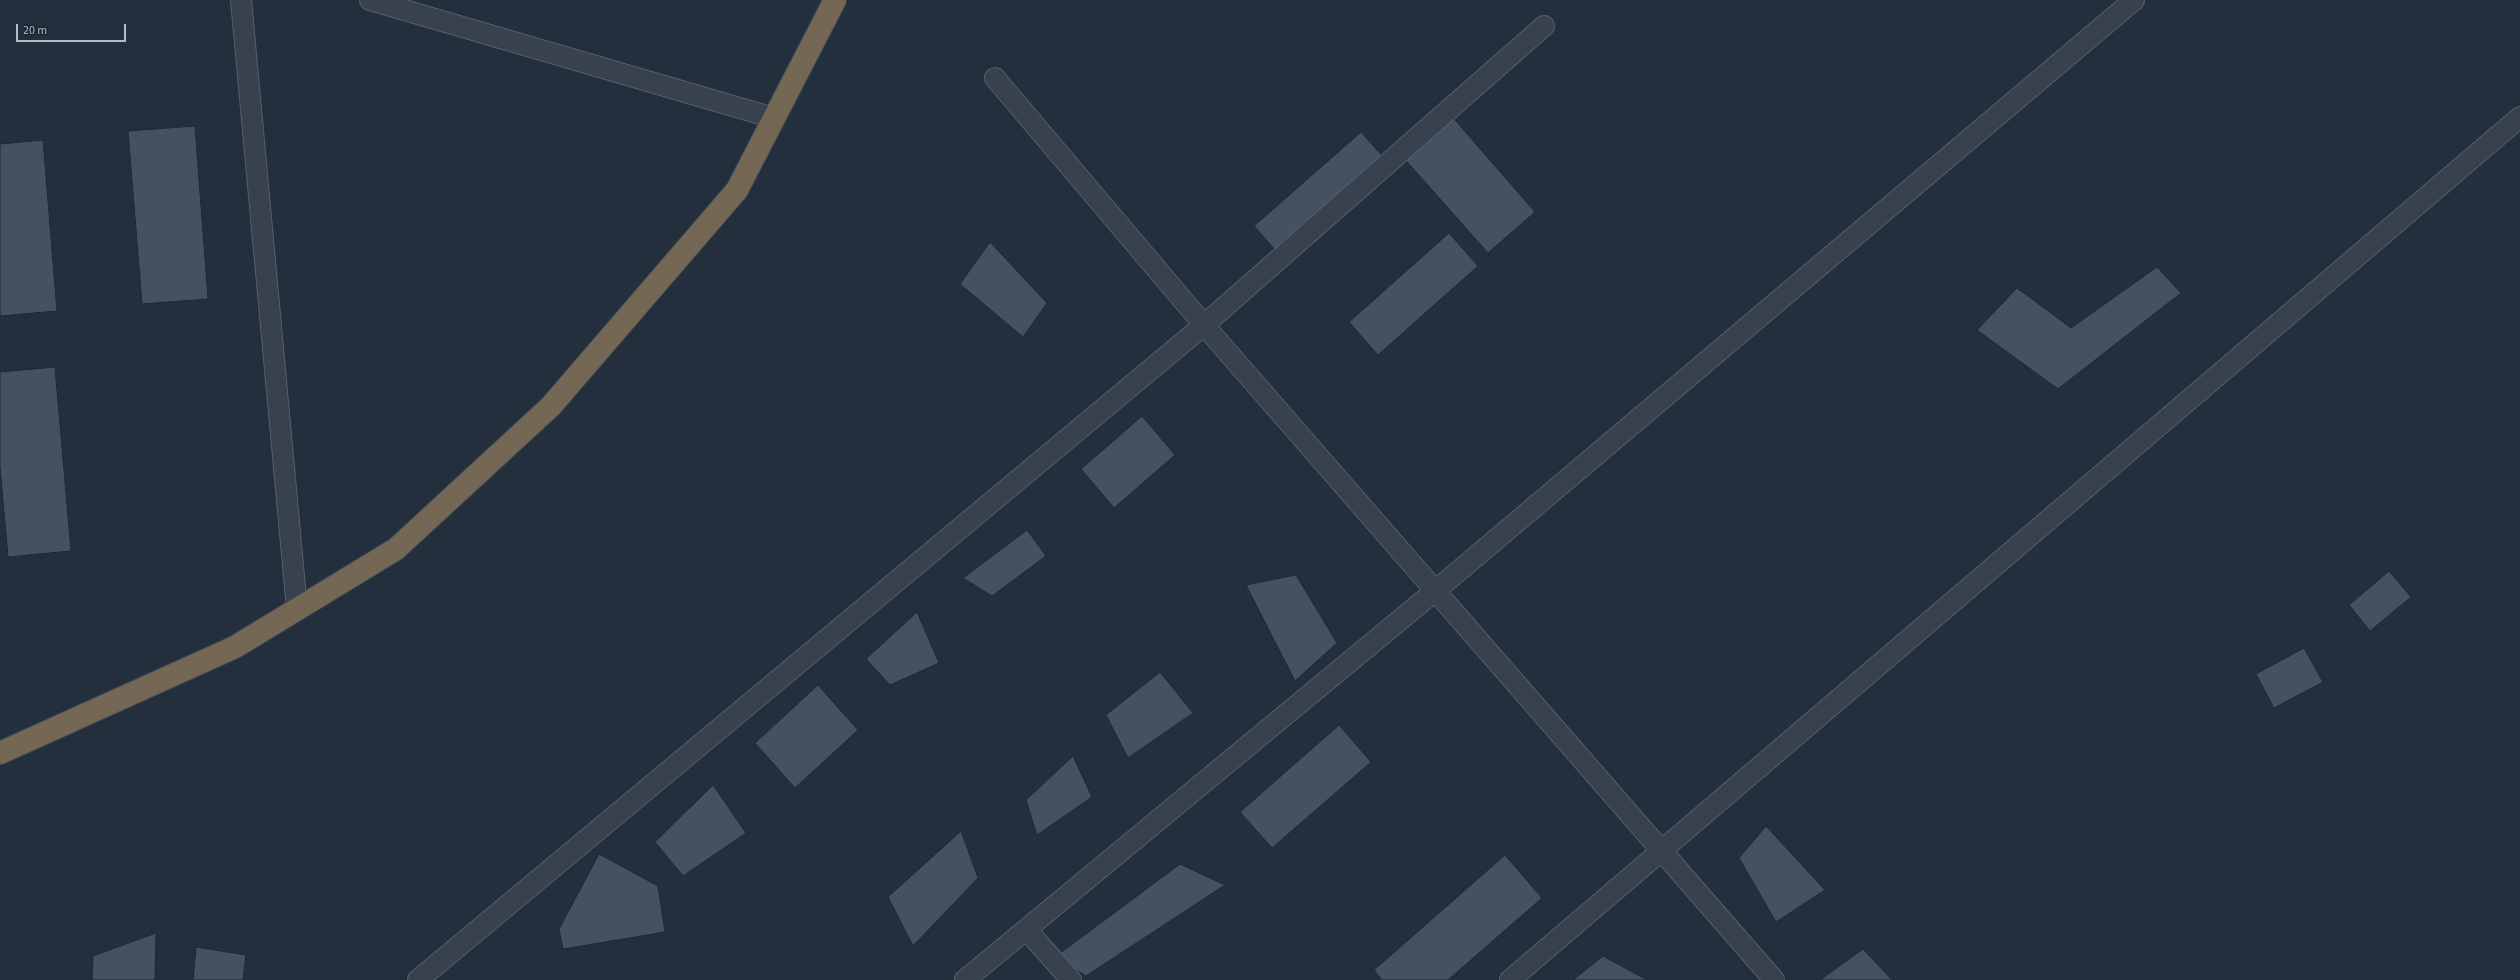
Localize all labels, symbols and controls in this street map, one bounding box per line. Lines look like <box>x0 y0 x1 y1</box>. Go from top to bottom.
scale bar <box>18 16 128 42</box>
text: 20 m <box>23 22 47 39</box>

